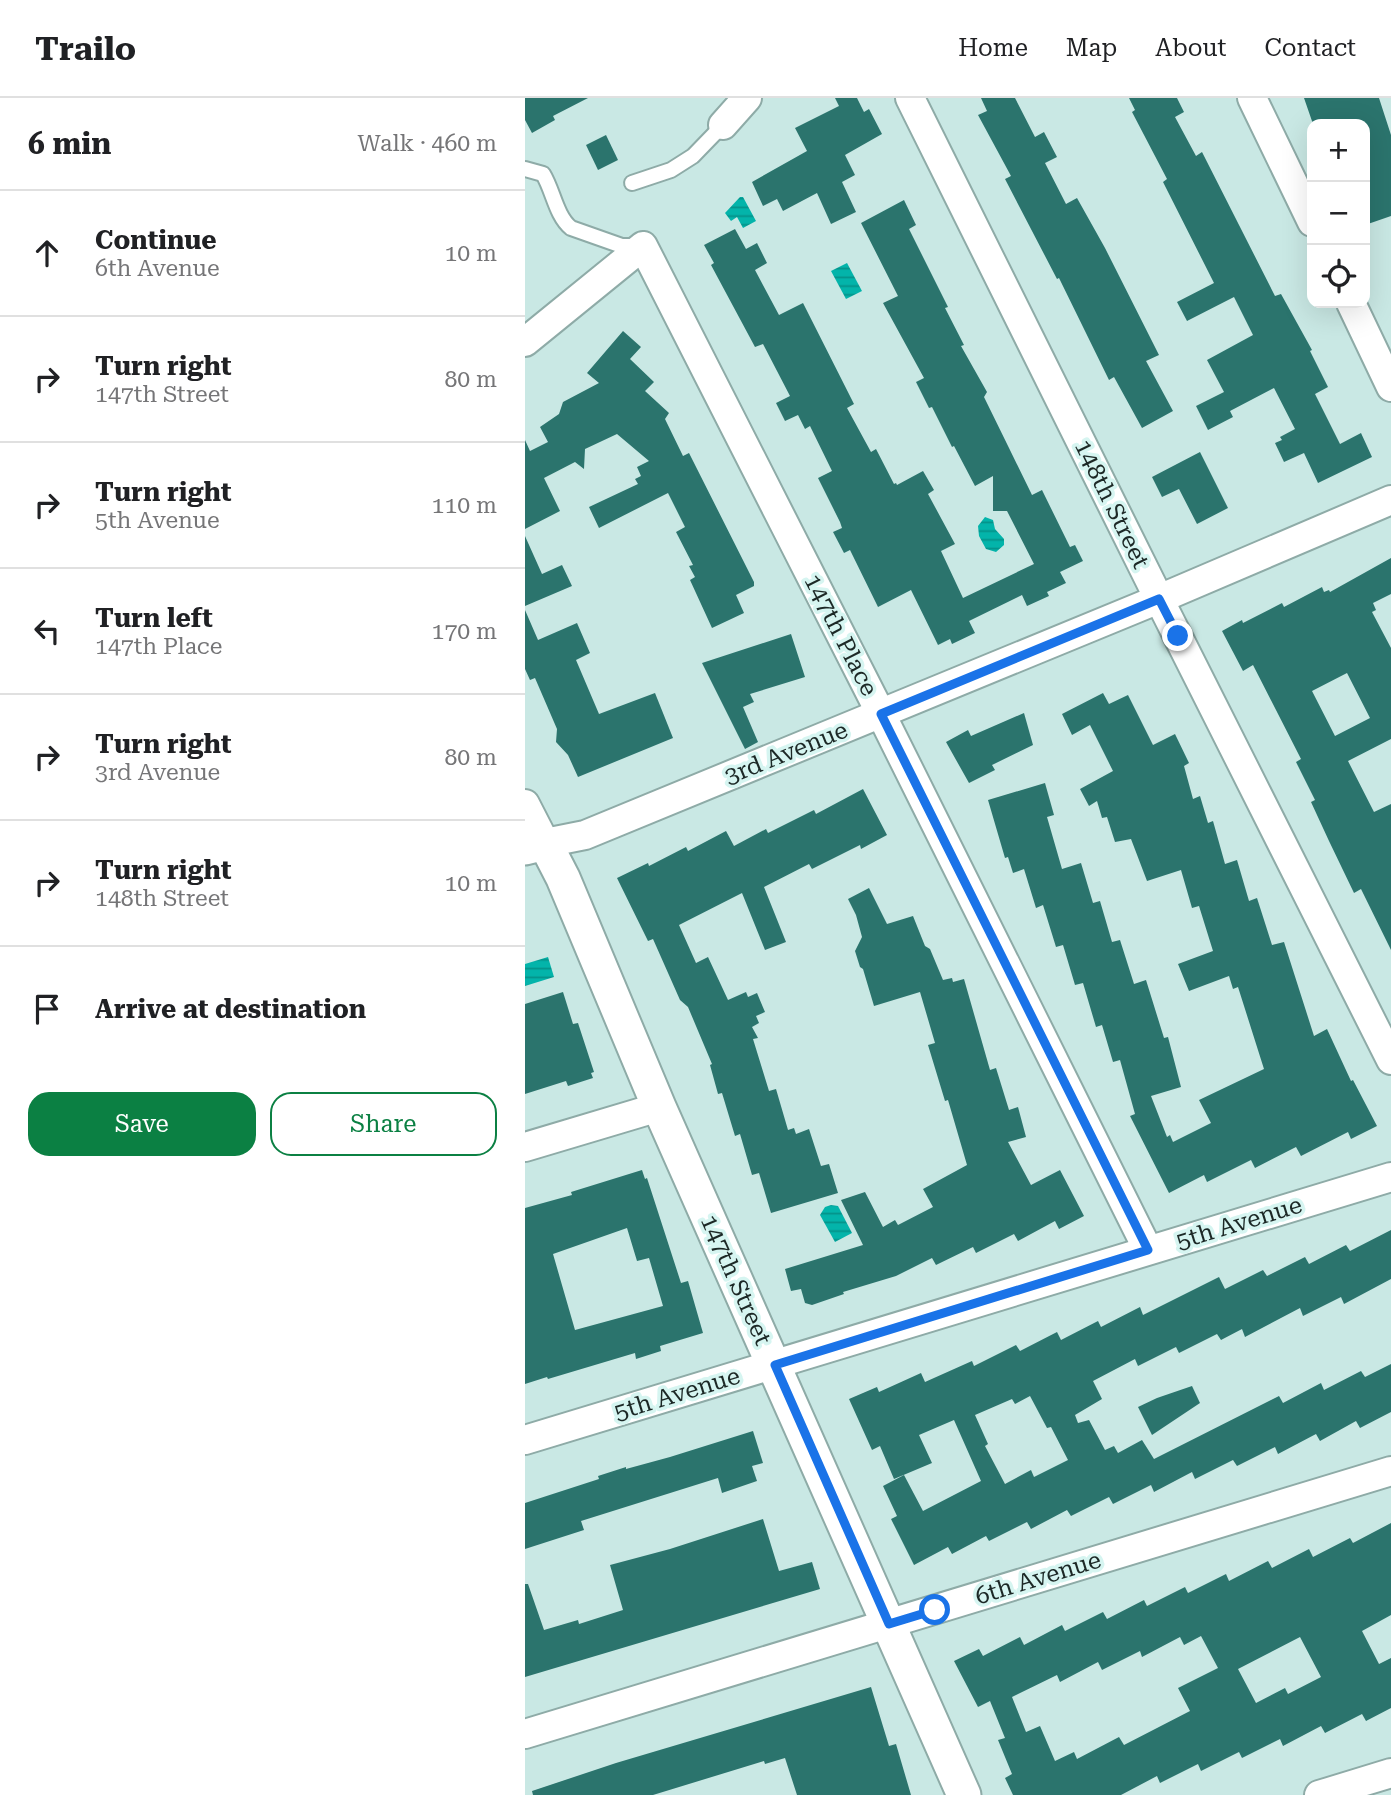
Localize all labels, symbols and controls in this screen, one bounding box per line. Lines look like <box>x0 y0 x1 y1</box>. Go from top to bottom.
text: Trailo <box>35 29 136 68</box>
text: Home <box>958 34 1028 62</box>
text: Map <box>1066 34 1117 62</box>
text: About <box>1155 34 1226 62</box>
text: Contact <box>1264 34 1356 62</box>
map controls <box>1307 119 1370 308</box>
button: + <box>1307 119 1370 182</box>
text: 6 min <box>28 126 111 161</box>
text: Walk · 460 m <box>358 130 497 157</box>
button: − <box>1307 182 1370 245</box>
text: Continue <box>95 225 217 255</box>
icon: ahead <box>28 234 66 272</box>
text: 10 m <box>444 240 497 267</box>
button: locate <box>1307 245 1370 308</box>
text: 6th Avenue <box>95 255 220 282</box>
text: Turn right <box>95 351 231 381</box>
icon: right <box>28 360 66 398</box>
text: 80 m <box>444 366 497 393</box>
text: 147th Street <box>95 381 229 408</box>
street label: 148th Street <box>1069 435 1155 573</box>
text: Turn right <box>95 477 231 507</box>
icon: right <box>28 486 66 524</box>
text: 110 m <box>432 492 497 519</box>
text: 5th Avenue <box>95 507 220 534</box>
street label: 147th Place <box>798 569 884 701</box>
text: Turn left <box>95 603 213 633</box>
icon: left <box>28 612 66 650</box>
text: 170 m <box>432 618 497 645</box>
route end <box>1162 620 1193 651</box>
text: 147th Place <box>95 633 222 660</box>
street label: 3rd Avenue <box>720 716 852 790</box>
text: Turn right <box>95 729 231 759</box>
icon: right <box>28 738 66 776</box>
text: 80 m <box>444 744 497 771</box>
text: 3rd Avenue <box>95 759 220 786</box>
text: Turn right <box>95 855 231 885</box>
icon: right <box>28 864 66 902</box>
text: 10 m <box>444 870 497 897</box>
text: 148th Street <box>95 885 229 912</box>
icon: arrive <box>28 990 66 1028</box>
text: Arrive at destination <box>95 994 366 1024</box>
button: Save <box>28 1092 256 1156</box>
button: Share <box>270 1092 497 1156</box>
street label: 5th Avenue <box>1173 1191 1305 1255</box>
street label: 147th Street <box>695 1211 777 1350</box>
street label: 5th Avenue <box>611 1362 743 1426</box>
street label: 6th Avenue <box>972 1546 1104 1610</box>
route start <box>919 1594 950 1625</box>

